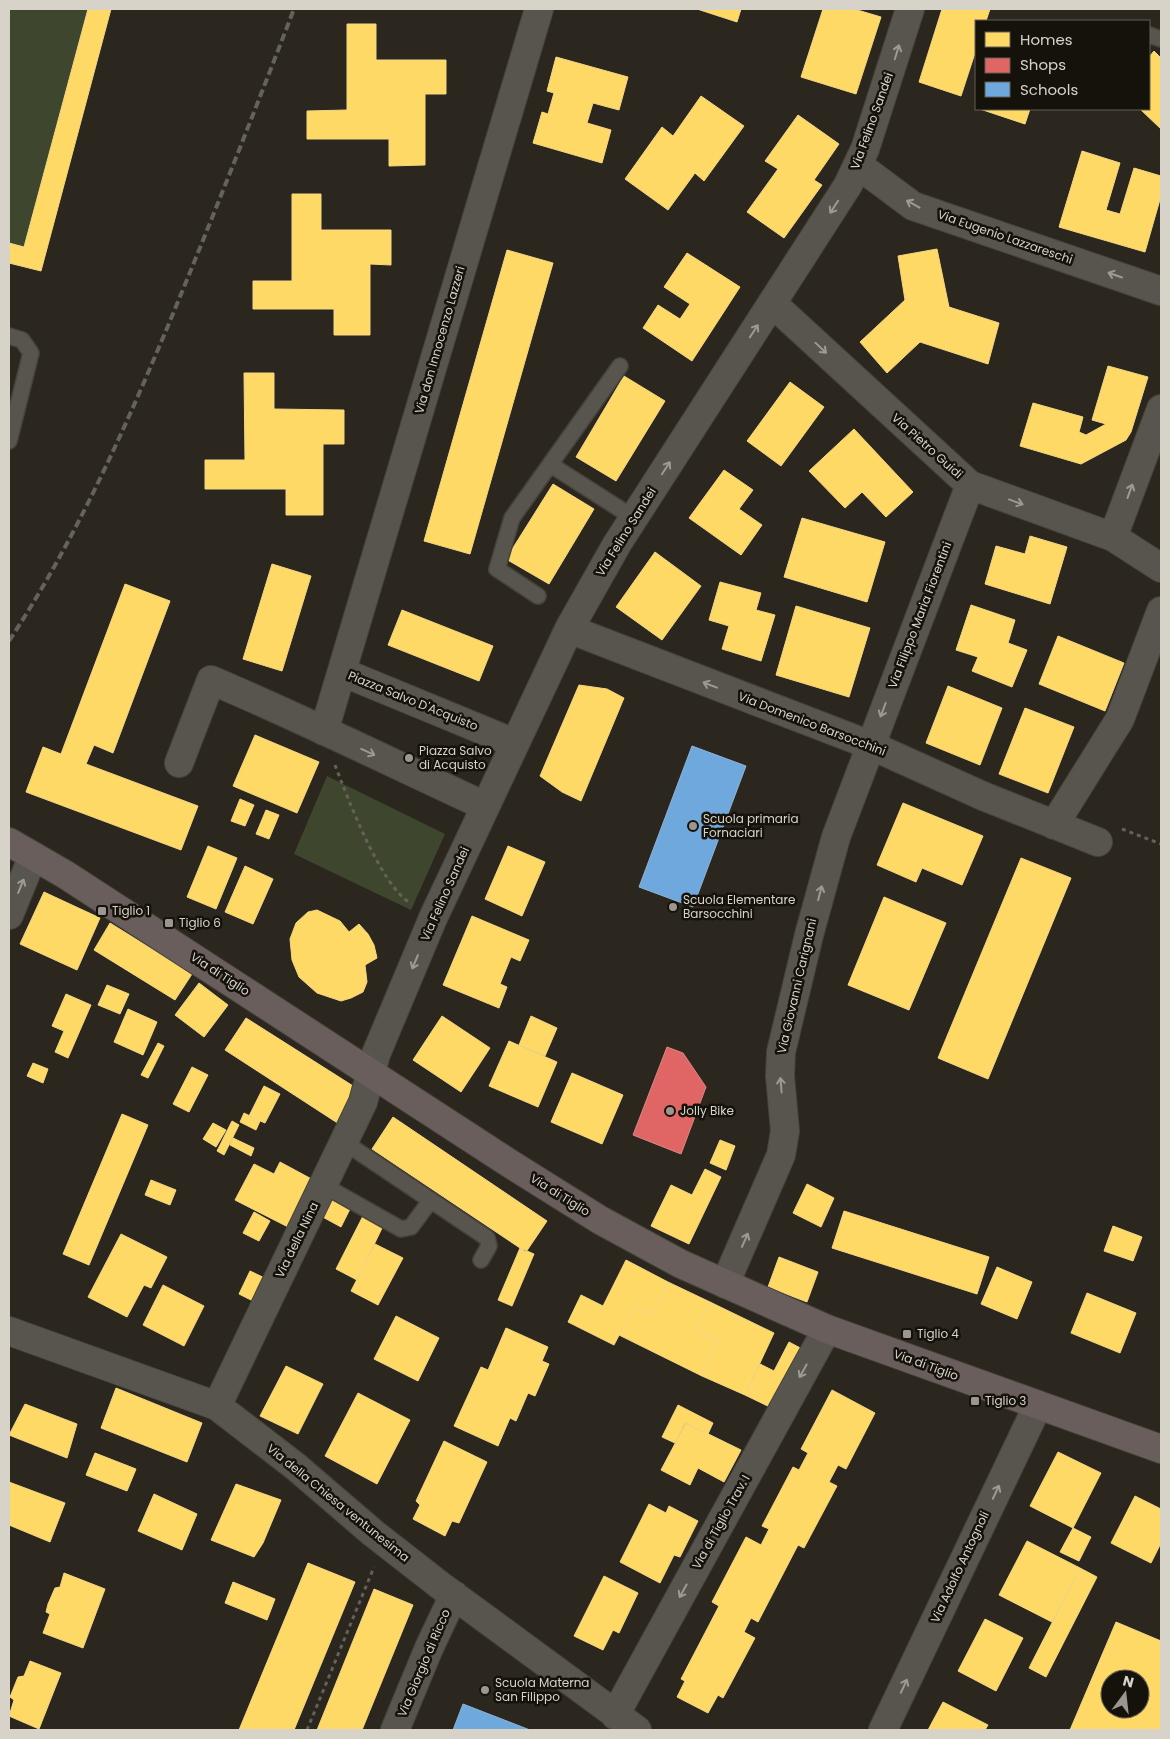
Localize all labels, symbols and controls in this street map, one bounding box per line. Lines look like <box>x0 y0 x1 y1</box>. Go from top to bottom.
legend <box>975 20 1150 110</box>
text: Homes <box>1020 29 1073 50</box>
one-way arrow <box>892 45 902 61</box>
text: Shops <box>1020 54 1066 75</box>
street label: Via Felino Sandei <box>846 70 897 172</box>
text: Schools <box>1020 79 1078 100</box>
one-way arrow <box>829 199 839 213</box>
one-way arrow <box>905 199 920 209</box>
street label: Via Eugenio Lazzareschi <box>935 205 1075 268</box>
street label: Via don Innocenzo Lazzeri <box>410 264 469 416</box>
one-way arrow <box>1107 270 1123 280</box>
one-way arrow <box>749 324 759 338</box>
one-way arrow <box>814 342 827 354</box>
street label: Via Pietro Guidi <box>888 409 967 482</box>
one-way arrow <box>661 461 671 475</box>
street label: Via Felino Sandei <box>591 484 660 579</box>
one-way arrow <box>1126 484 1135 500</box>
one-way arrow <box>1008 498 1023 507</box>
street label: Via Filippo Maria Fiorentini <box>884 539 955 691</box>
street label: Piazza Salvo D'Acquisto <box>346 667 481 735</box>
one-way arrow <box>703 679 718 689</box>
street label: Via Domenico Barsocchini <box>736 687 888 760</box>
one-way arrow <box>878 702 888 717</box>
place label: Piazza Salvo di Acquisto <box>419 742 492 773</box>
one-way arrow <box>360 747 375 757</box>
marker: Piazza Salvo di Acquisto <box>403 752 415 764</box>
place label: Scuola primaria Fornaciari <box>703 810 799 841</box>
marker: Scuola primaria Fornaciari <box>687 820 699 832</box>
street label: Via Felino Sandei <box>416 844 473 944</box>
one-way arrow <box>17 879 26 894</box>
one-way arrow <box>816 885 826 901</box>
place label: Scuola Elementare Barsocchini <box>683 891 795 922</box>
marker: Scuola Elementare Barsocchini <box>667 901 679 913</box>
place label: Tiglio 1 <box>112 902 150 919</box>
marker: Tiglio 1 <box>96 905 108 917</box>
place label: Tiglio 6 <box>179 914 221 931</box>
marker: Tiglio 6 <box>163 917 175 929</box>
street label: Via Giovanni Carignani <box>773 917 820 1055</box>
street label: Via di Tiglio <box>187 948 254 999</box>
one-way arrow <box>409 954 419 969</box>
one-way arrow <box>776 1078 785 1094</box>
place label: Jolly Bike <box>680 1102 734 1119</box>
marker: Jolly Bike <box>664 1105 676 1117</box>
street label: Via di Tiglio <box>527 1169 594 1220</box>
street label: Via della Nina <box>271 1199 322 1281</box>
one-way arrow <box>740 1232 750 1247</box>
place label: Tiglio 4 <box>917 1325 959 1342</box>
marker: Tiglio 4 <box>901 1328 913 1340</box>
street label: Via di Tiglio <box>891 1345 961 1384</box>
one-way arrow <box>798 1364 808 1378</box>
place label: Tiglio 3 <box>985 1392 1026 1409</box>
marker: Tiglio 3 <box>969 1395 981 1407</box>
street label: Via della Chiesa ventunesima <box>263 1440 413 1565</box>
street label: Via di Tiglio Trav. I <box>688 1471 754 1572</box>
one-way arrow <box>992 1485 1001 1500</box>
street label: Via Adolfo Antognoli <box>926 1508 993 1625</box>
one-way arrow <box>678 1583 688 1597</box>
street label: Via Giorgio di Ricco <box>393 1606 454 1719</box>
north arrow <box>1100 1669 1150 1719</box>
text: N <box>1121 1670 1136 1692</box>
place label: Scuola Materna San Filippo <box>495 1674 589 1705</box>
one-way arrow <box>900 1679 909 1694</box>
marker: Scuola Materna San Filippo <box>479 1684 491 1696</box>

